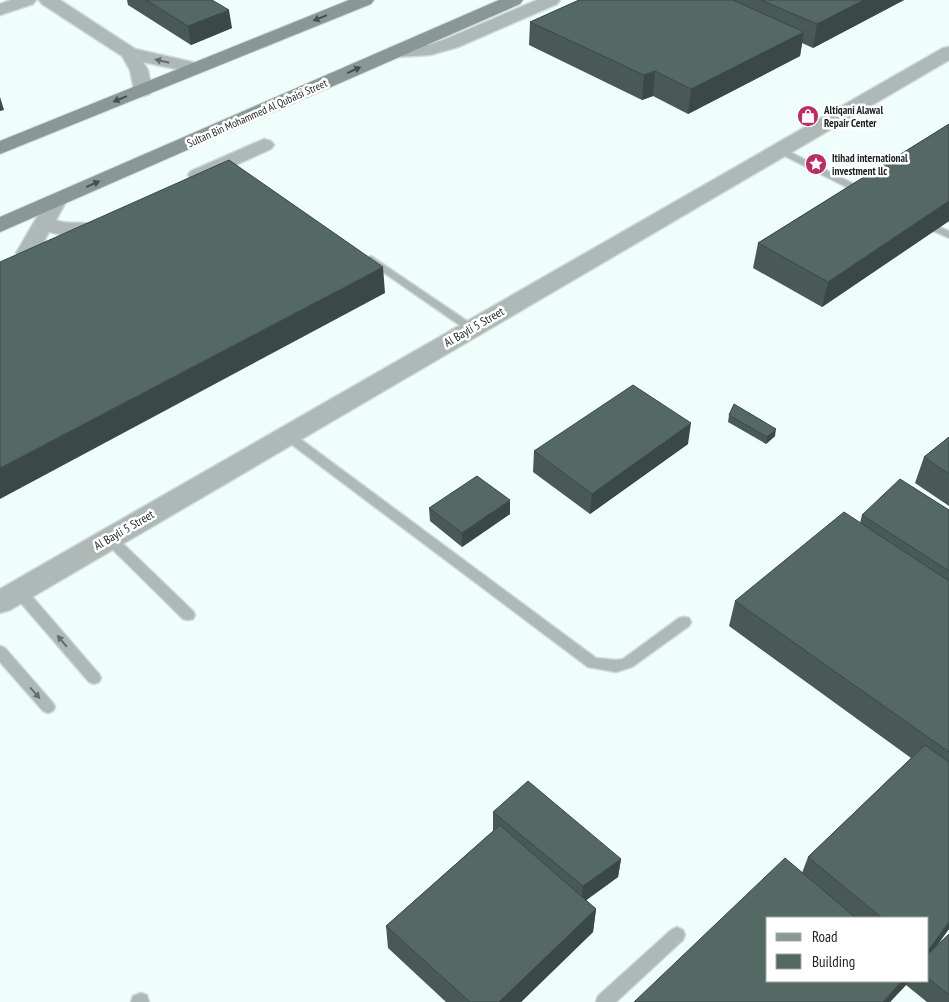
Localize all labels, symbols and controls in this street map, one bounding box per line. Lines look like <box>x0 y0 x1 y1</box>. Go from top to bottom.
one-way arrow <box>312 14 327 22</box>
one-way arrow <box>153 57 169 65</box>
one-way arrow <box>347 66 361 74</box>
street label: Sultan Bin Mohammed Al Qubaisi Street <box>185 76 329 150</box>
one-way arrow <box>113 95 128 103</box>
place label: Altiqani Alawal Repair Center <box>823 103 883 130</box>
shop icon: Altiqani Alawal Repair Center <box>796 104 820 128</box>
place label: Itihad international investment llc <box>832 151 908 178</box>
place icon: Itihad international investment llc <box>804 152 828 176</box>
one-way arrow <box>86 180 100 188</box>
street label: Al Bayli 5 Street <box>441 303 507 350</box>
street label: Al Bayli 5 Street <box>91 506 157 553</box>
one-way arrow <box>57 635 68 648</box>
one-way arrow <box>30 686 41 699</box>
legend <box>766 917 929 982</box>
text: Road <box>812 927 838 946</box>
text: Building <box>812 952 855 971</box>

